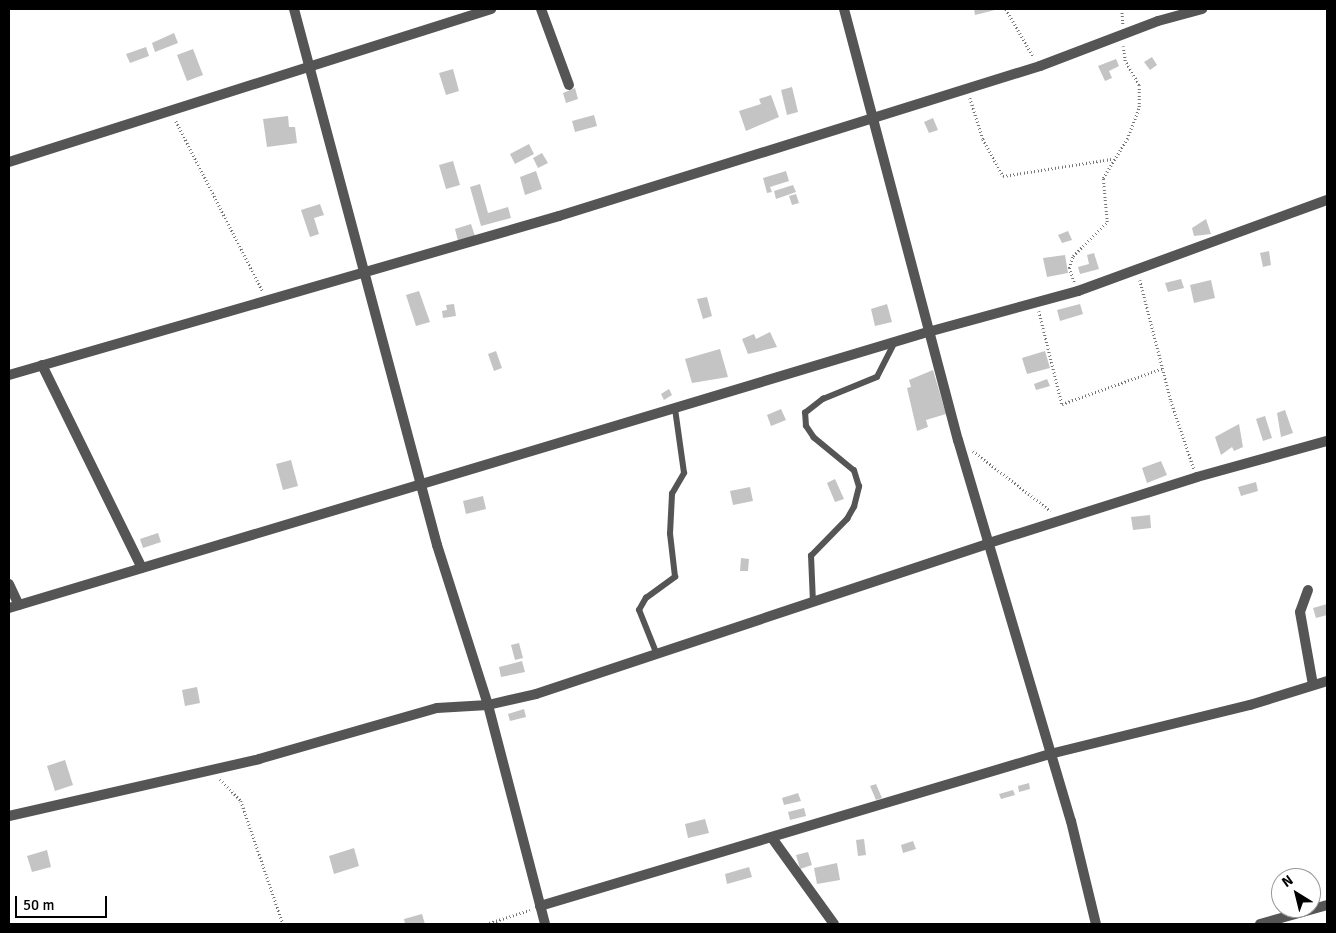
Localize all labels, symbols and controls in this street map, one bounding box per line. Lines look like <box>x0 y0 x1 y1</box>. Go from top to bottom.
north arrow <box>1271 868 1321 918</box>
text: N <box>1279 872 1296 891</box>
scale bar <box>18 886 110 918</box>
text: 50 m <box>23 896 54 914</box>

